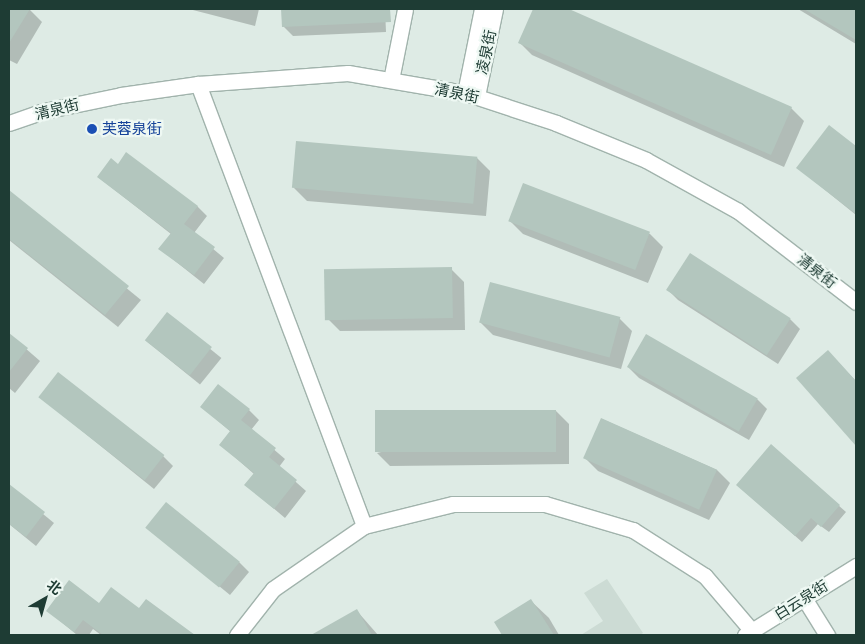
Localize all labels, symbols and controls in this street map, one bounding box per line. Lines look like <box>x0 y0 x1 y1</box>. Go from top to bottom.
street label: 凌泉街 <box>473 28 499 76</box>
street label: 清泉街 <box>433 80 481 106</box>
street label: 清泉街 <box>33 95 81 123</box>
place label: 芙蓉泉街 <box>102 120 162 138</box>
marker: 芙蓉泉街 <box>86 123 98 135</box>
street label: 清泉街 <box>794 250 840 292</box>
north arrow <box>20 574 70 624</box>
street label: 白云泉街 <box>771 576 831 624</box>
text: 北 <box>44 577 65 598</box>

